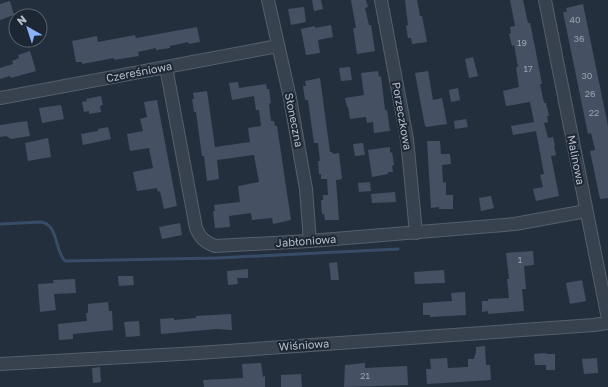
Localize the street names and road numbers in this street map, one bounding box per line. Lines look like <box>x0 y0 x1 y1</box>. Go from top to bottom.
street label: Czereśniowa <box>105 59 173 84</box>
street label: Porzeczkowa <box>390 81 415 151</box>
street label: Słoneczna <box>283 92 306 148</box>
street label: Malinowa <box>565 134 588 186</box>
street label: Jabłoniowa <box>275 232 337 249</box>
street label: Wiśniowa <box>278 336 330 353</box>

